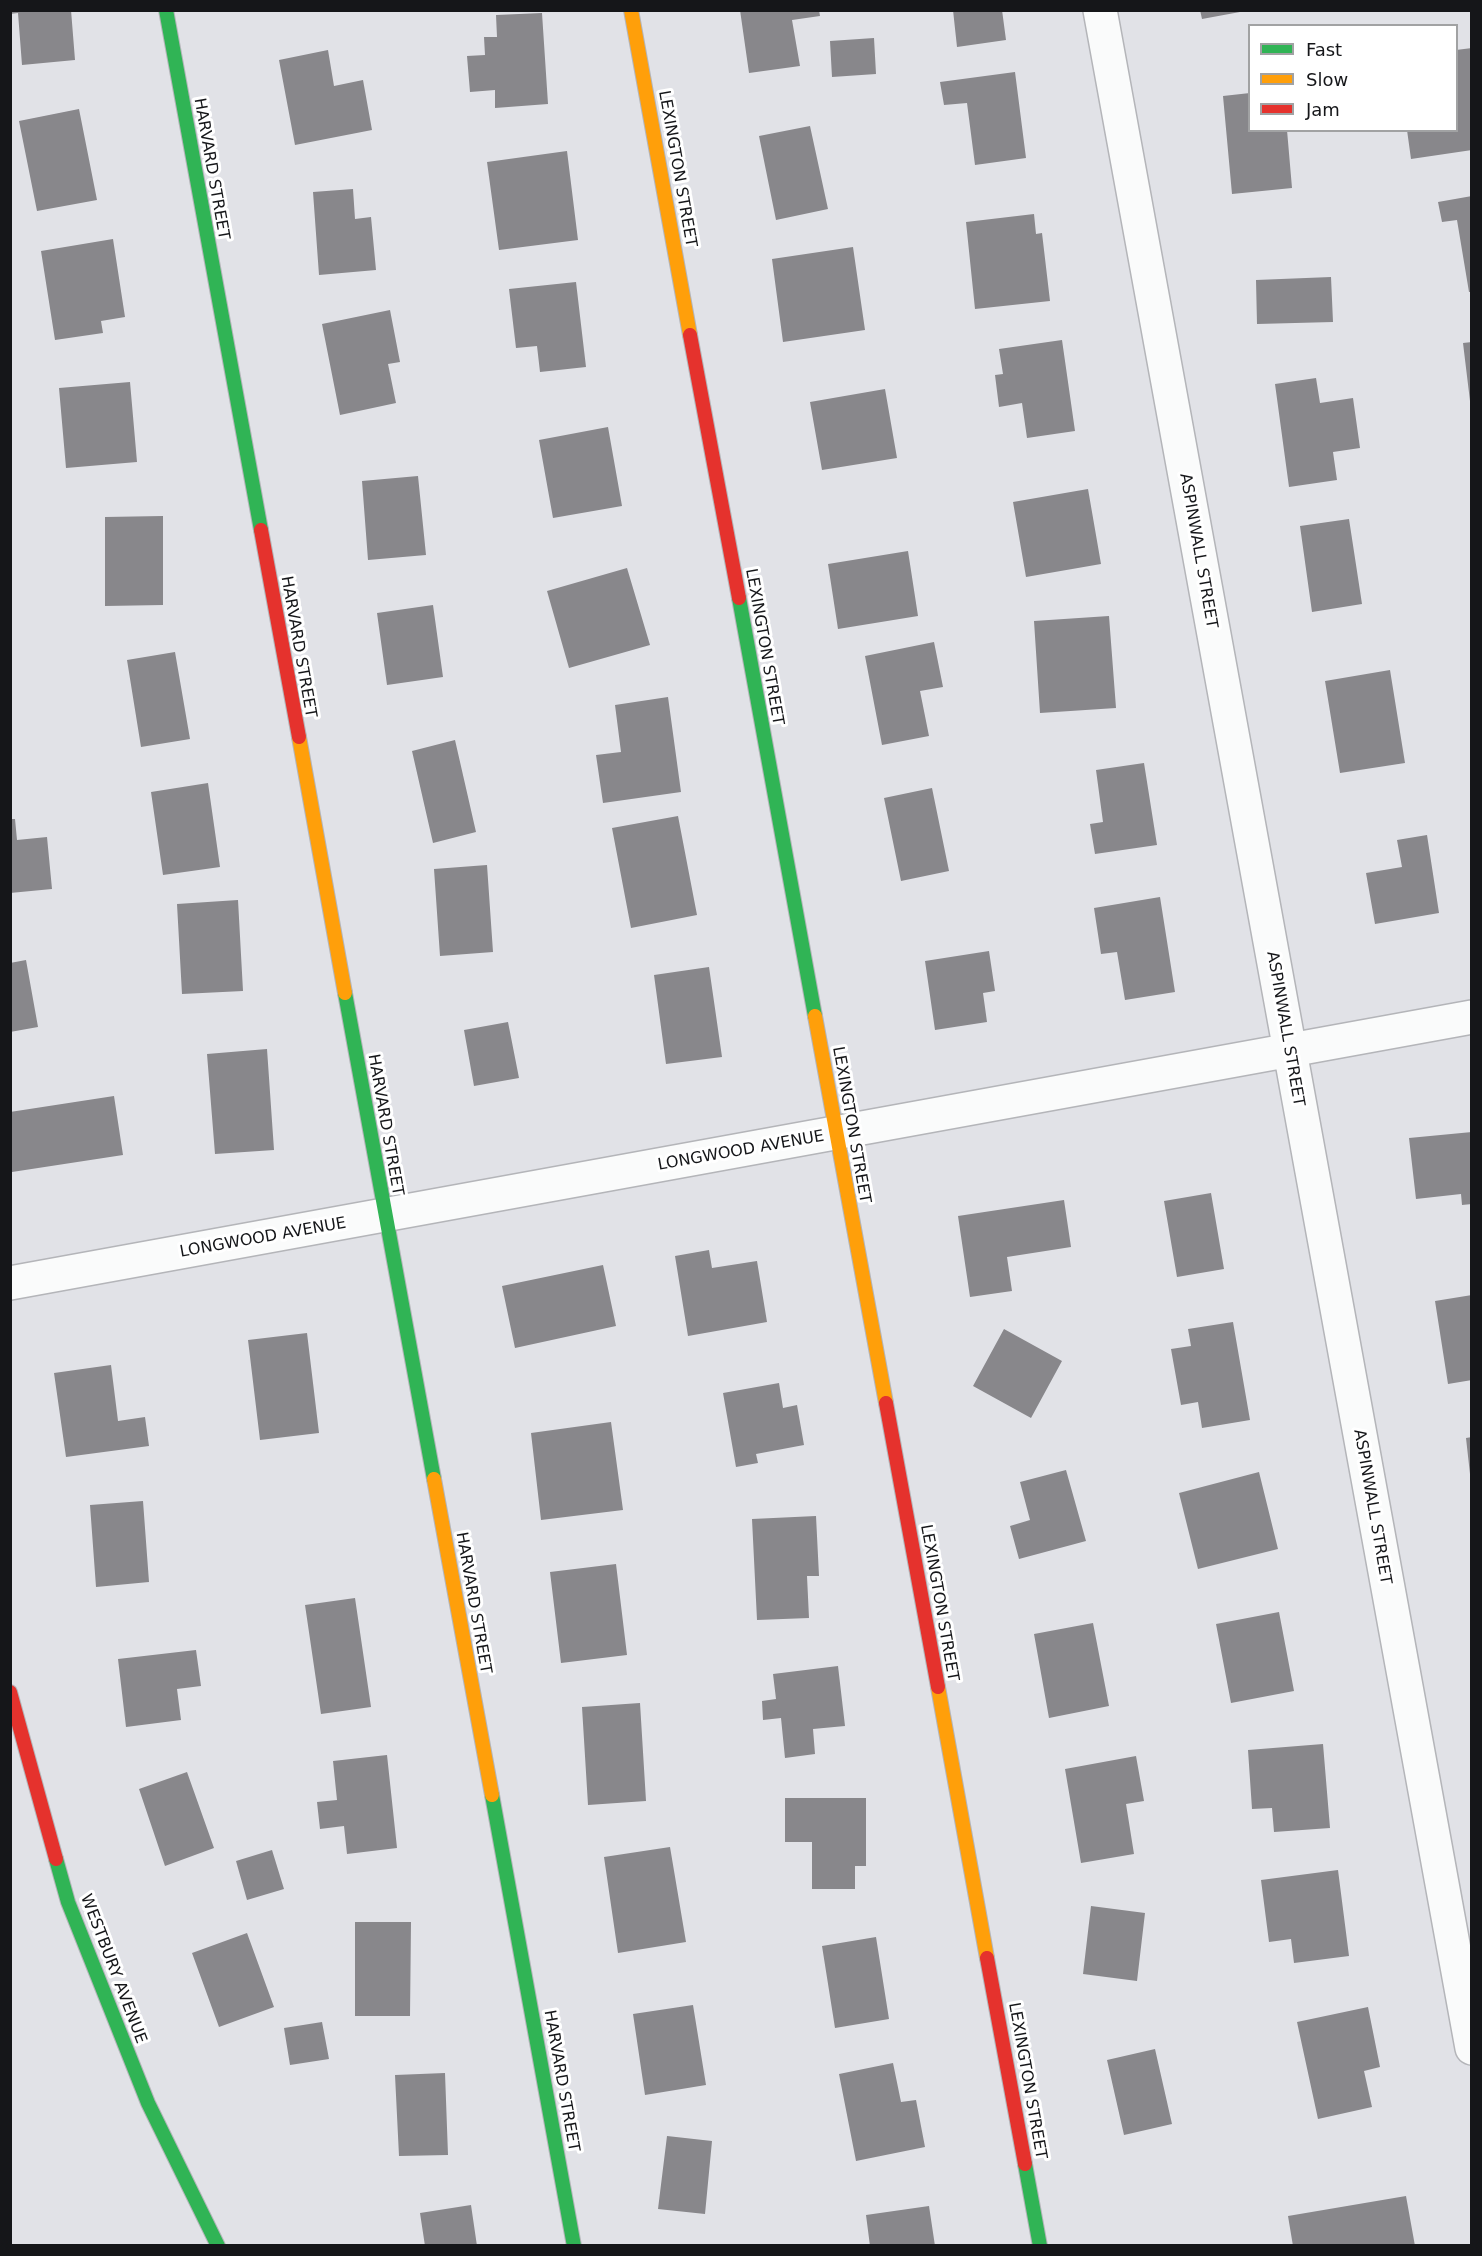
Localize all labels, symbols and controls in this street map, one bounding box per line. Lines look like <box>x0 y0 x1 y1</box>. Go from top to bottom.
legend <box>1248 24 1458 132</box>
text: Fast <box>1306 39 1342 60</box>
text: Slow <box>1306 69 1348 90</box>
street label: LEXINGTON STREET <box>654 89 700 249</box>
street label: HARVARD STREET <box>189 97 233 241</box>
text: Jam <box>1306 99 1340 120</box>
street label: ASPINWALL STREET <box>1175 472 1221 630</box>
street label: LEXINGTON STREET <box>741 567 787 727</box>
street label: HARVARD STREET <box>276 575 320 719</box>
street label: ASPINWALL STREET <box>1262 950 1308 1108</box>
street label: LEXINGTON STREET <box>828 1045 874 1205</box>
street label: HARVARD STREET <box>363 1053 407 1197</box>
street label: LONGWOOD AVENUE <box>656 1127 826 1175</box>
street label: LONGWOOD AVENUE <box>178 1214 348 1262</box>
street label: ASPINWALL STREET <box>1349 1428 1395 1586</box>
street label: LEXINGTON STREET <box>916 1523 962 1683</box>
street label: HARVARD STREET <box>451 1531 495 1675</box>
street label: WESTBURY AVENUE <box>76 1892 150 2046</box>
street label: LEXINGTON STREET <box>1004 2001 1050 2161</box>
street label: HARVARD STREET <box>539 2009 583 2153</box>

